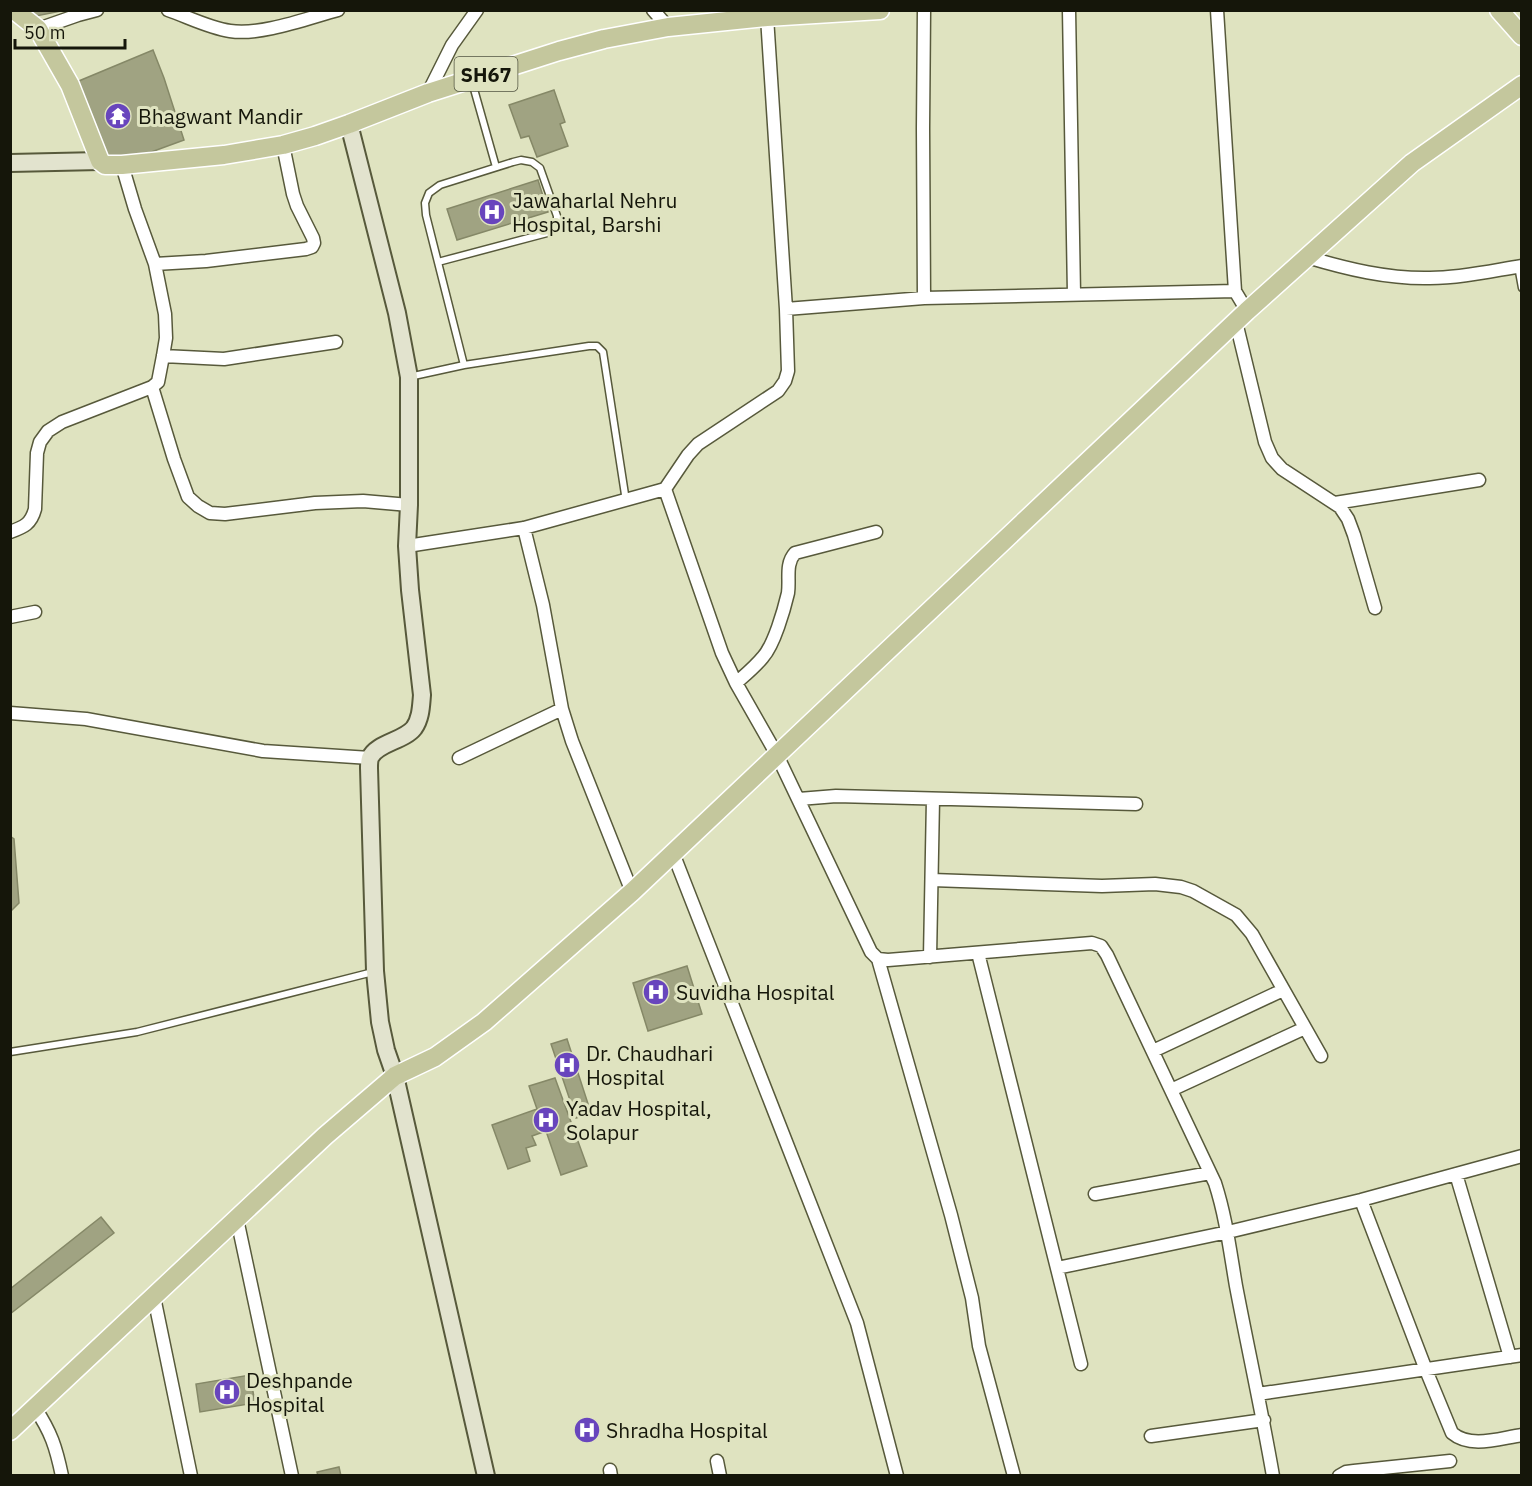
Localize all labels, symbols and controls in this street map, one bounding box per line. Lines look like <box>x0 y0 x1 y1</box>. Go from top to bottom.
scale bar <box>15 12 124 50</box>
text: 50 m <box>24 21 66 44</box>
road number: SH67 <box>454 57 518 91</box>
temple icon: Bhagwant Mandir <box>103 101 133 131</box>
place label: Bhagwant Mandir <box>138 102 303 130</box>
place label: Jawaharlal Nehru Hospital, Barshi <box>512 186 677 238</box>
hospital icon: Jawaharlal Nehru Hospital, Barshi <box>477 197 507 227</box>
hospital icon: Suvidha Hospital <box>641 977 671 1007</box>
place label: Suvidha Hospital <box>676 978 835 1006</box>
place label: Dr. Chaudhari Hospital <box>586 1039 713 1091</box>
hospital icon: Dr. Chaudhari Hospital <box>552 1050 582 1080</box>
place label: Yadav Hospital, Solapur <box>566 1094 712 1146</box>
hospital icon: Yadav Hospital, Solapur <box>531 1105 561 1135</box>
place label: Deshpande Hospital <box>246 1366 353 1418</box>
hospital icon: Deshpande Hospital <box>212 1377 242 1407</box>
hospital icon: Shradha Hospital <box>572 1415 602 1445</box>
place label: Shradha Hospital <box>606 1416 768 1444</box>

